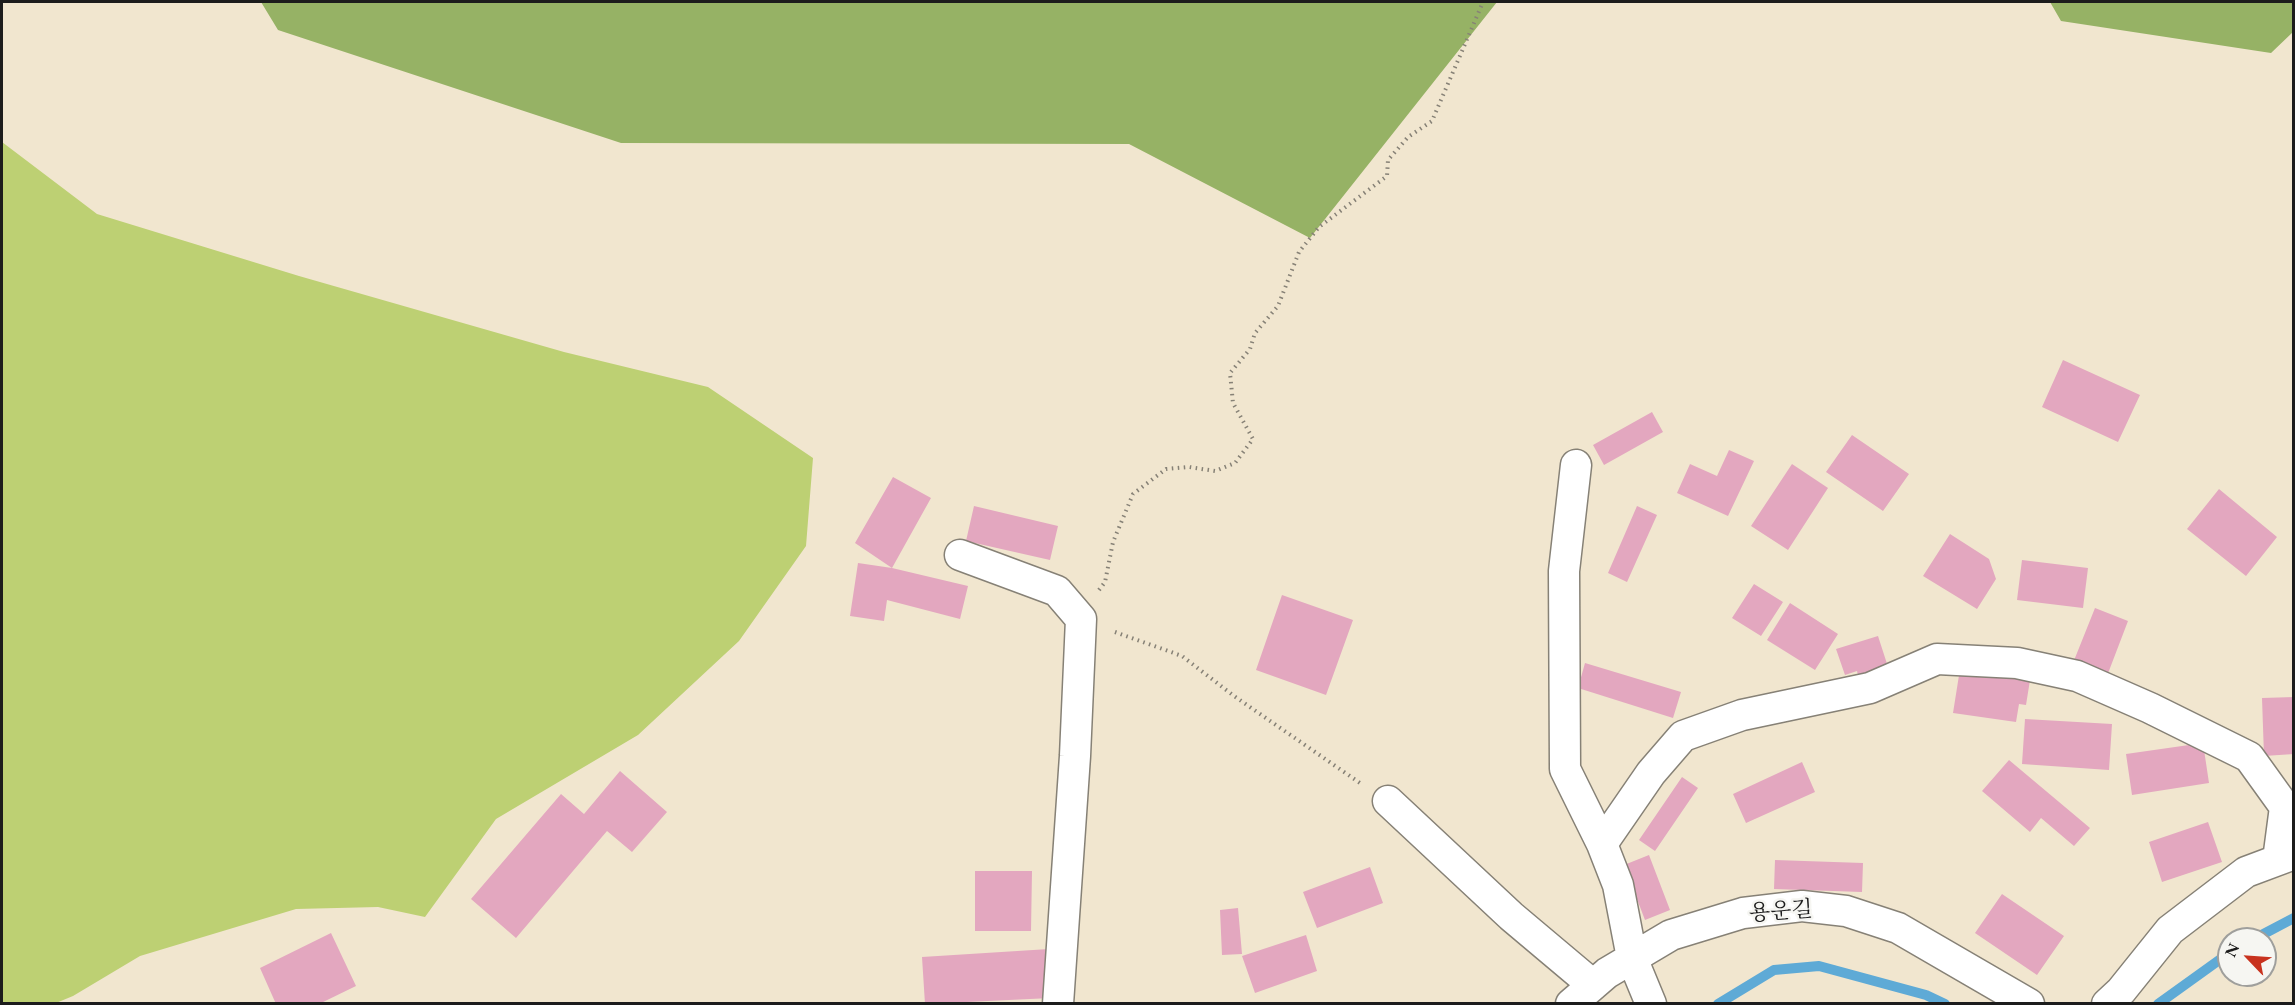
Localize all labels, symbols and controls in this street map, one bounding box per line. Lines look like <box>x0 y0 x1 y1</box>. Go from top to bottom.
street label: 용운길 <box>1748 897 1814 927</box>
north arrow <box>2217 927 2277 987</box>
text: N <box>2220 940 2244 960</box>

